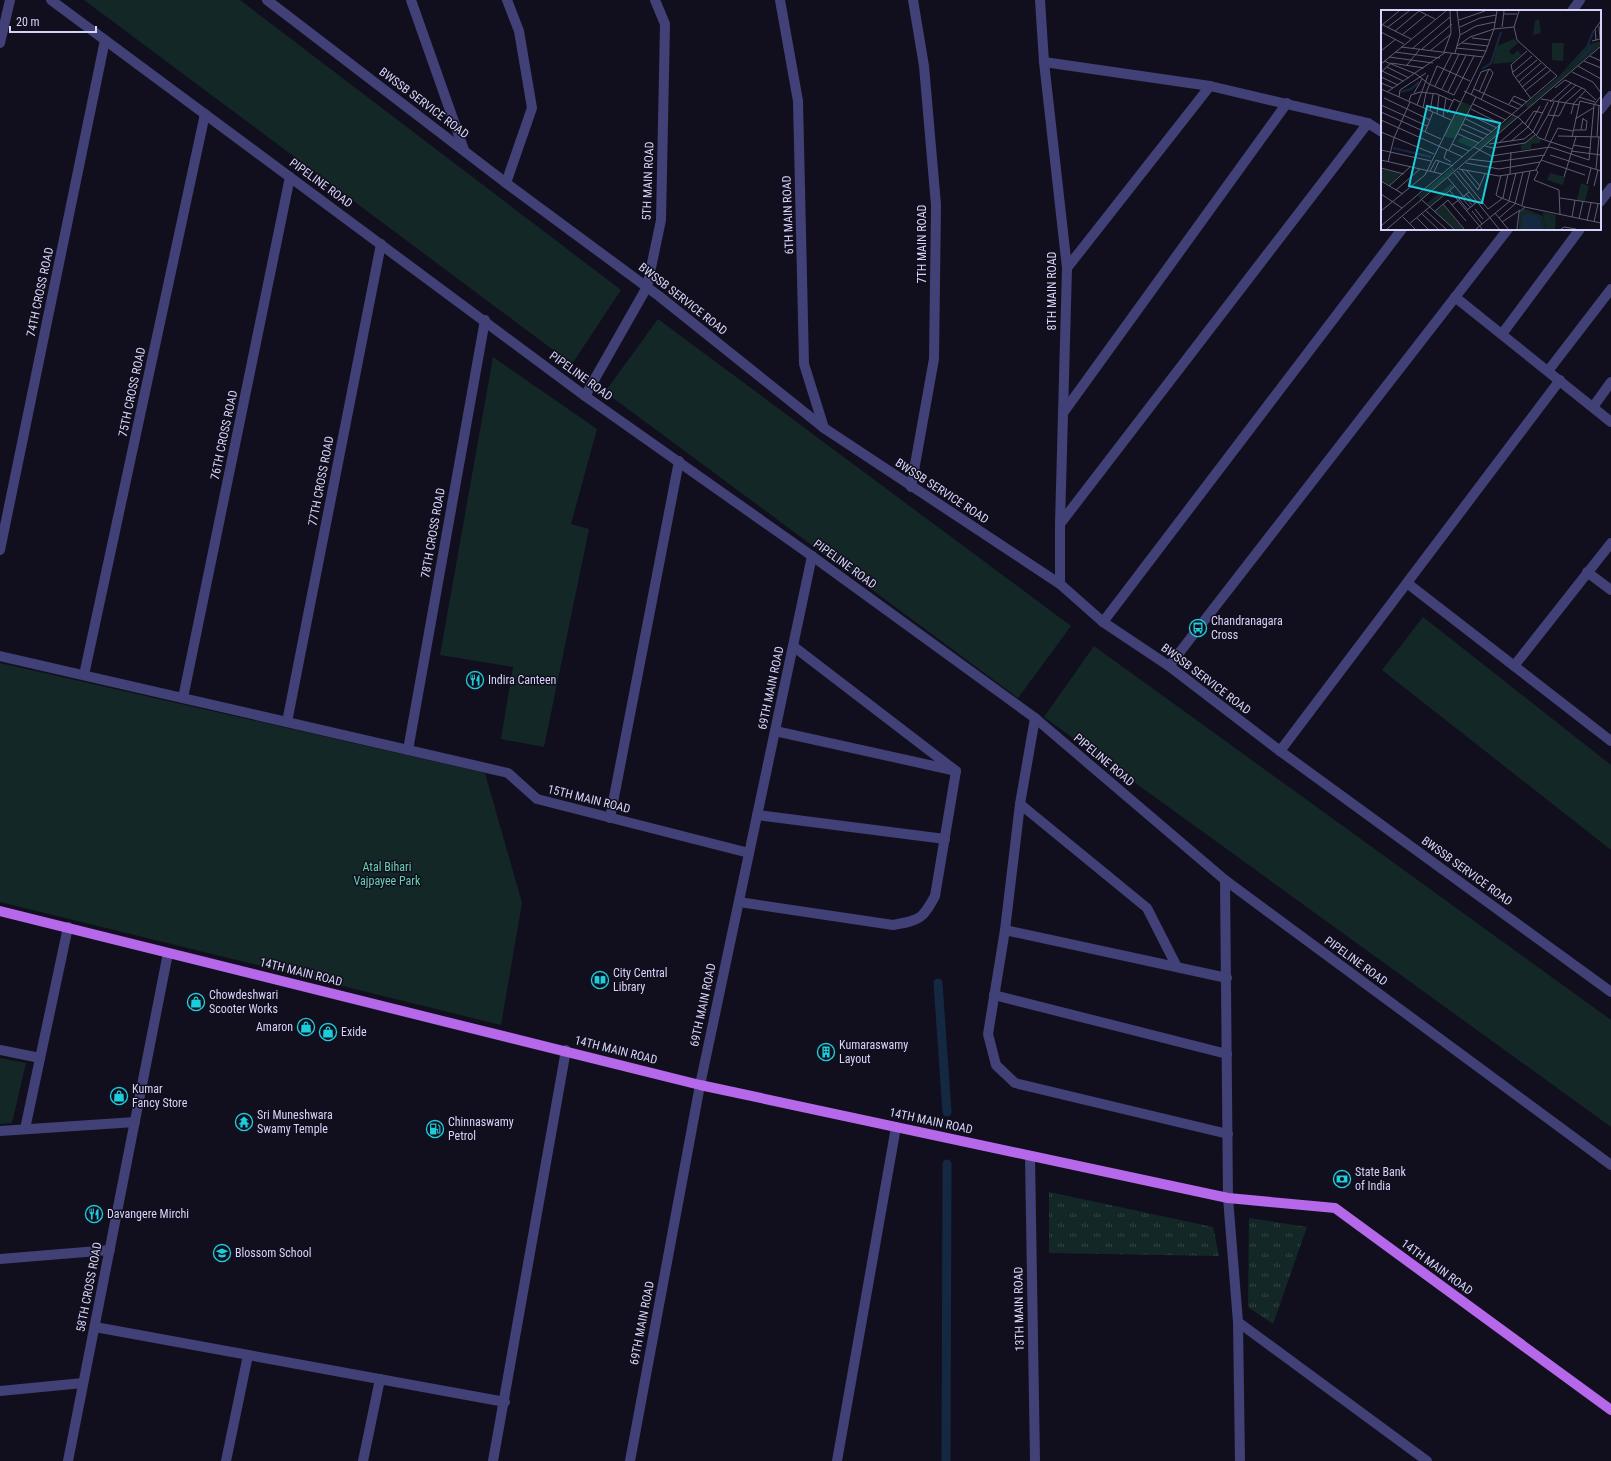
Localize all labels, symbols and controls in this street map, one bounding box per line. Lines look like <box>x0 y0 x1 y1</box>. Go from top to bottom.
scale bar <box>10 8 96 34</box>
inset map <box>1381 10 1601 230</box>
text: 20 m <box>16 15 40 29</box>
street label: BWSSB SERVICE ROAD <box>377 65 472 141</box>
street label: 5TH MAIN ROAD <box>640 141 656 221</box>
street label: PIPELINE ROAD <box>287 155 355 211</box>
street label: 6TH MAIN ROAD <box>780 175 796 255</box>
street label: 7TH MAIN ROAD <box>915 204 929 283</box>
street label: 74TH CROSS ROAD <box>24 246 56 338</box>
street label: 8TH MAIN ROAD <box>1045 251 1059 330</box>
street label: BWSSB SERVICE ROAD <box>636 260 730 338</box>
street label: 75TH CROSS ROAD <box>116 346 148 438</box>
street label: PIPELINE ROAD <box>547 348 615 404</box>
street label: 76TH CROSS ROAD <box>208 389 240 481</box>
street label: 77TH CROSS ROAD <box>305 435 337 527</box>
street label: BWSSB SERVICE ROAD <box>893 456 991 526</box>
street label: 78TH CROSS ROAD <box>418 487 448 579</box>
street label: PIPELINE ROAD <box>811 536 879 592</box>
place label: Chandranagara Cross <box>1211 614 1283 642</box>
bus stop icon: Chandranagara Cross <box>1188 618 1208 638</box>
street label: BWSSB SERVICE ROAD <box>1159 641 1254 717</box>
street label: 69TH MAIN ROAD <box>755 645 787 731</box>
restaurant icon: Indira Canteen <box>465 670 485 690</box>
place label: Indira Canteen <box>488 673 557 687</box>
street label: PIPELINE ROAD <box>1071 731 1137 789</box>
street label: 15TH MAIN ROAD <box>546 782 632 816</box>
street label: BWSSB SERVICE ROAD <box>1419 833 1515 909</box>
park label: Atal Bihari Vajpayee Park <box>354 860 421 888</box>
street label: PIPELINE ROAD <box>1322 933 1390 989</box>
street label: 14TH MAIN ROAD <box>258 955 344 989</box>
street label: 69TH MAIN ROAD <box>687 962 719 1048</box>
place label: City Central Library <box>613 966 668 994</box>
library icon: City Central Library <box>590 970 610 990</box>
place label: Chowdeshwari Scooter Works <box>209 988 278 1016</box>
shop icon: Chowdeshwari Scooter Works <box>186 992 206 1012</box>
shop icon: Amaron <box>296 1017 316 1037</box>
place label: Amaron <box>256 1020 293 1034</box>
shop icon: Exide <box>318 1022 338 1042</box>
place label: Exide <box>341 1025 367 1039</box>
street label: 14TH MAIN ROAD <box>573 1033 659 1067</box>
place label: Kumaraswamy Layout <box>839 1038 908 1066</box>
building icon: Kumaraswamy Layout <box>816 1042 836 1062</box>
place label: Kumar Fancy Store <box>132 1082 188 1110</box>
shop icon: Kumar Fancy Store <box>109 1086 129 1106</box>
street label: 14TH MAIN ROAD <box>888 1105 974 1137</box>
place label: Sri Muneshwara Swamy Temple <box>257 1108 333 1136</box>
temple icon: Sri Muneshwara Swamy Temple <box>234 1112 254 1132</box>
place label: Chinnaswamy Petrol <box>448 1115 514 1143</box>
fuel station icon: Chinnaswamy Petrol <box>425 1119 445 1139</box>
place label: State Bank of India <box>1355 1165 1407 1193</box>
bank icon: State Bank of India <box>1332 1169 1352 1189</box>
restaurant icon: Davangere Mirchi <box>84 1204 104 1224</box>
place label: Davangere Mirchi <box>107 1207 189 1221</box>
street label: 14TH MAIN ROAD <box>1399 1236 1476 1298</box>
street label: 58TH CROSS ROAD <box>73 1241 105 1333</box>
school or university icon: Blossom School <box>212 1243 232 1263</box>
place label: Blossom School <box>235 1246 311 1260</box>
street label: 13TH MAIN ROAD <box>1011 1266 1027 1352</box>
street label: 69TH MAIN ROAD <box>627 1280 657 1366</box>

